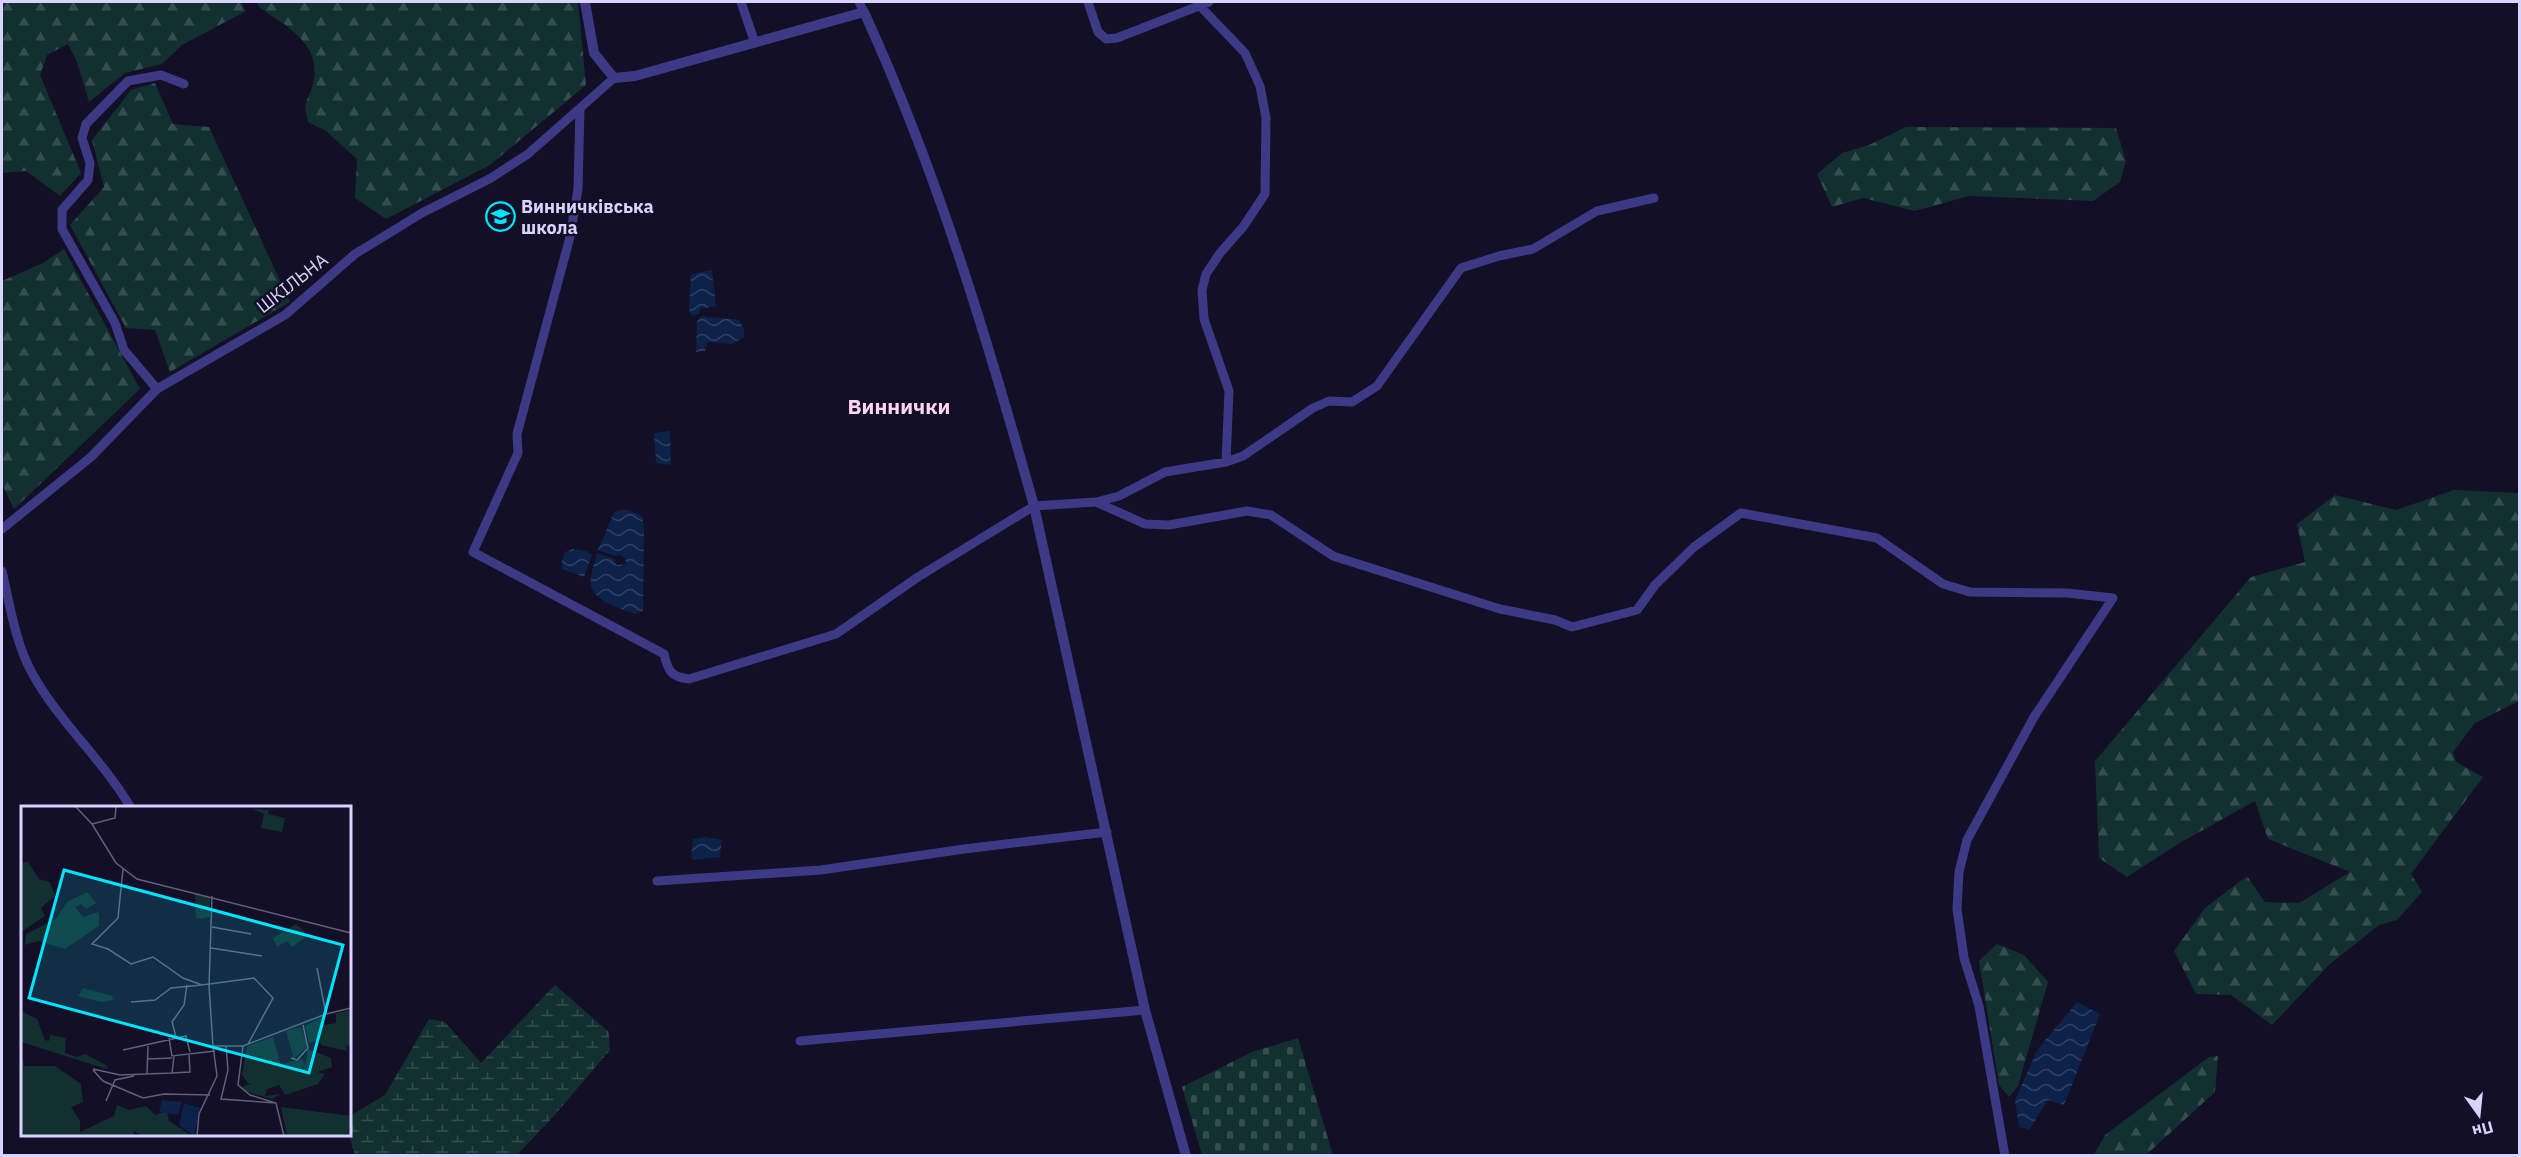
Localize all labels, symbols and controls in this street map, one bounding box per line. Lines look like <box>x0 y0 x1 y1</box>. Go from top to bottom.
place label: Винничківська школа <box>521 195 654 239</box>
school or university icon: Винничківська школа <box>484 200 516 232</box>
street label: ШКІЛЬНА <box>252 248 333 318</box>
district label: Виннички <box>848 392 950 420</box>
inset map <box>21 806 351 1136</box>
north arrow <box>2449 1085 2509 1145</box>
text: Пн <box>2470 1117 2496 1142</box>

